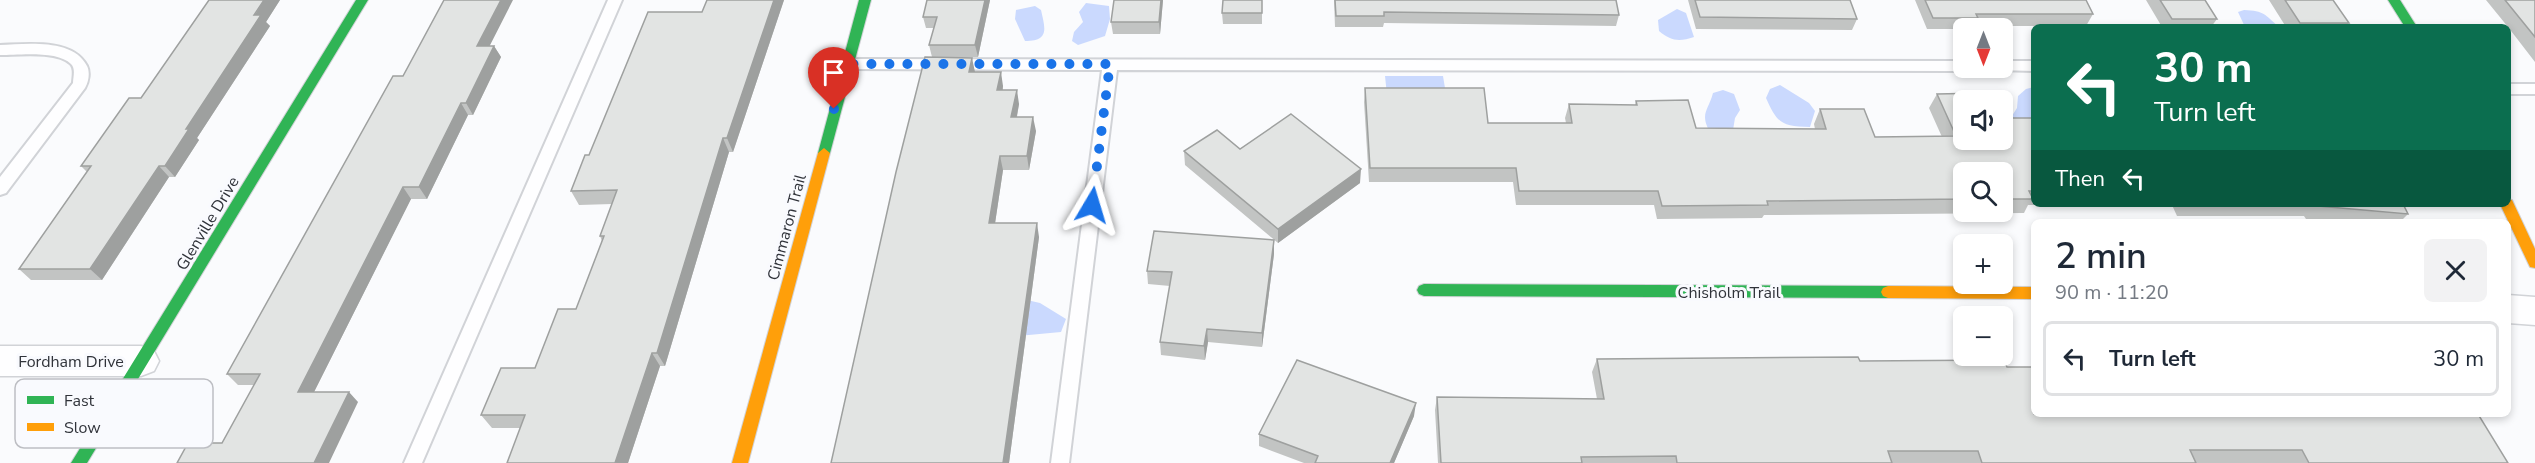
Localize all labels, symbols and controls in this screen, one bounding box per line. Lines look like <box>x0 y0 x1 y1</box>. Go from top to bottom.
north arrow <box>1953 18 2013 78</box>
map controls <box>1953 18 2013 366</box>
text: 30 m <box>2154 40 2253 97</box>
pin <box>808 47 859 109</box>
icon: left <box>2055 48 2133 126</box>
icon: arrive <box>817 56 850 89</box>
button: sound <box>1953 90 2013 150</box>
text: Turn left <box>2154 94 2255 131</box>
button: search <box>1953 162 2013 222</box>
icon: left <box>2117 162 2150 195</box>
text: Then <box>2055 164 2105 194</box>
street label: Cimmaron Trail <box>762 171 812 283</box>
street label: Glenville Drive <box>171 173 245 274</box>
position arrow <box>1060 173 1124 237</box>
text: 2 min <box>2055 232 2147 281</box>
button: + <box>1953 234 2013 294</box>
button: close <box>2424 239 2487 302</box>
text: 90 m · 11:20 <box>2055 279 2169 306</box>
street label: Chisholm Trail <box>1678 282 1781 304</box>
button: − <box>1953 306 2013 366</box>
icon: left <box>2058 342 2091 375</box>
text: Turn left <box>2109 344 2196 374</box>
text: 30 m <box>2433 344 2484 374</box>
street label: Fordham Drive <box>18 351 124 373</box>
legend <box>15 379 213 448</box>
text: Fast <box>64 390 95 412</box>
text: Slow <box>64 417 101 439</box>

